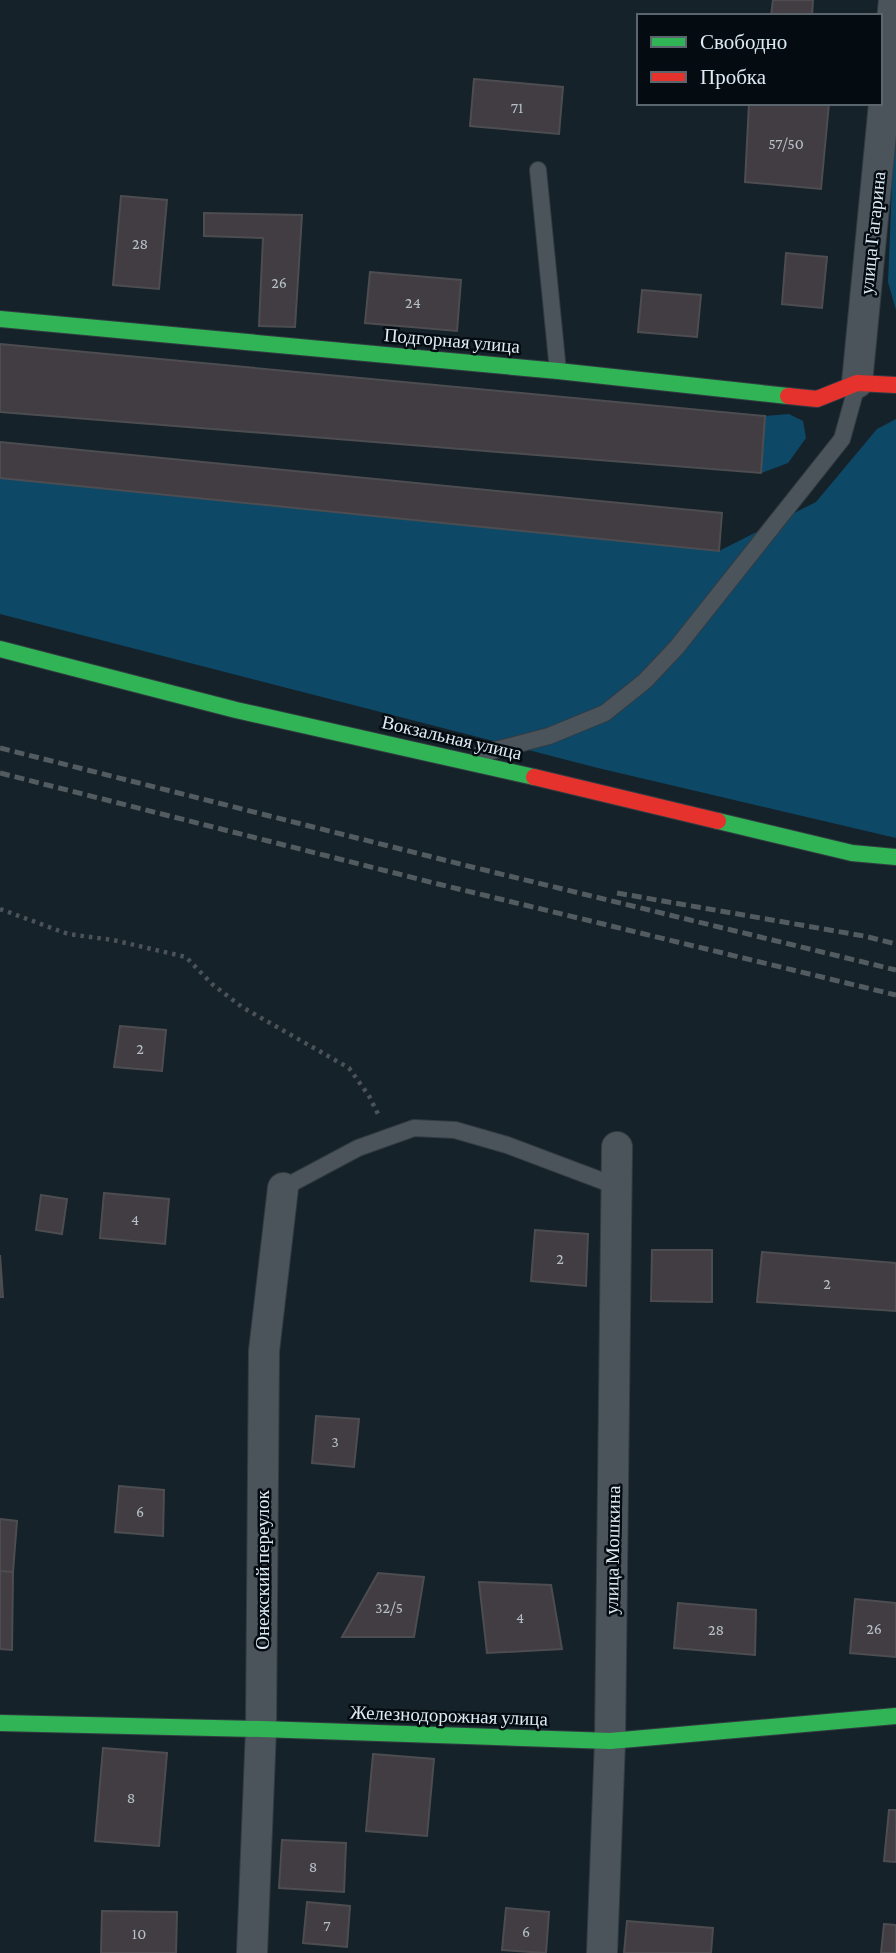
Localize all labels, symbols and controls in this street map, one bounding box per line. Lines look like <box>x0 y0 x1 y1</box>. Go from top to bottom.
legend <box>637 14 882 105</box>
text: Свободно <box>700 30 787 54</box>
text: Пробка <box>700 65 767 89</box>
house number: 71 <box>511 99 523 116</box>
house number: 57/50 <box>768 135 804 152</box>
street label: улица Гагарина <box>856 170 889 296</box>
house number: 28 <box>132 235 148 252</box>
house number: 26 <box>271 274 287 291</box>
house number: 24 <box>405 294 421 311</box>
street label: Подгорная улица <box>383 324 521 357</box>
street label: Вокзальная улица <box>380 711 525 764</box>
house number: 2 <box>136 1040 144 1057</box>
house number: 4 <box>131 1211 139 1228</box>
house number: 2 <box>556 1250 564 1267</box>
house number: 2 <box>823 1275 831 1292</box>
house number: 3 <box>331 1433 339 1450</box>
street label: улица Мошкина <box>601 1485 624 1615</box>
street label: Онежский переулок <box>252 1489 273 1650</box>
house number: 6 <box>136 1503 144 1520</box>
house number: 32/5 <box>375 1599 403 1616</box>
house number: 4 <box>516 1609 524 1626</box>
house number: 26 <box>866 1620 882 1637</box>
house number: 28 <box>708 1621 724 1638</box>
street label: Железнодорожная улица <box>350 1702 549 1729</box>
house number: 8 <box>127 1789 135 1806</box>
house number: 8 <box>309 1858 317 1875</box>
house number: 7 <box>323 1917 331 1934</box>
house number: 6 <box>522 1923 530 1940</box>
house number: 10 <box>132 1925 146 1942</box>

